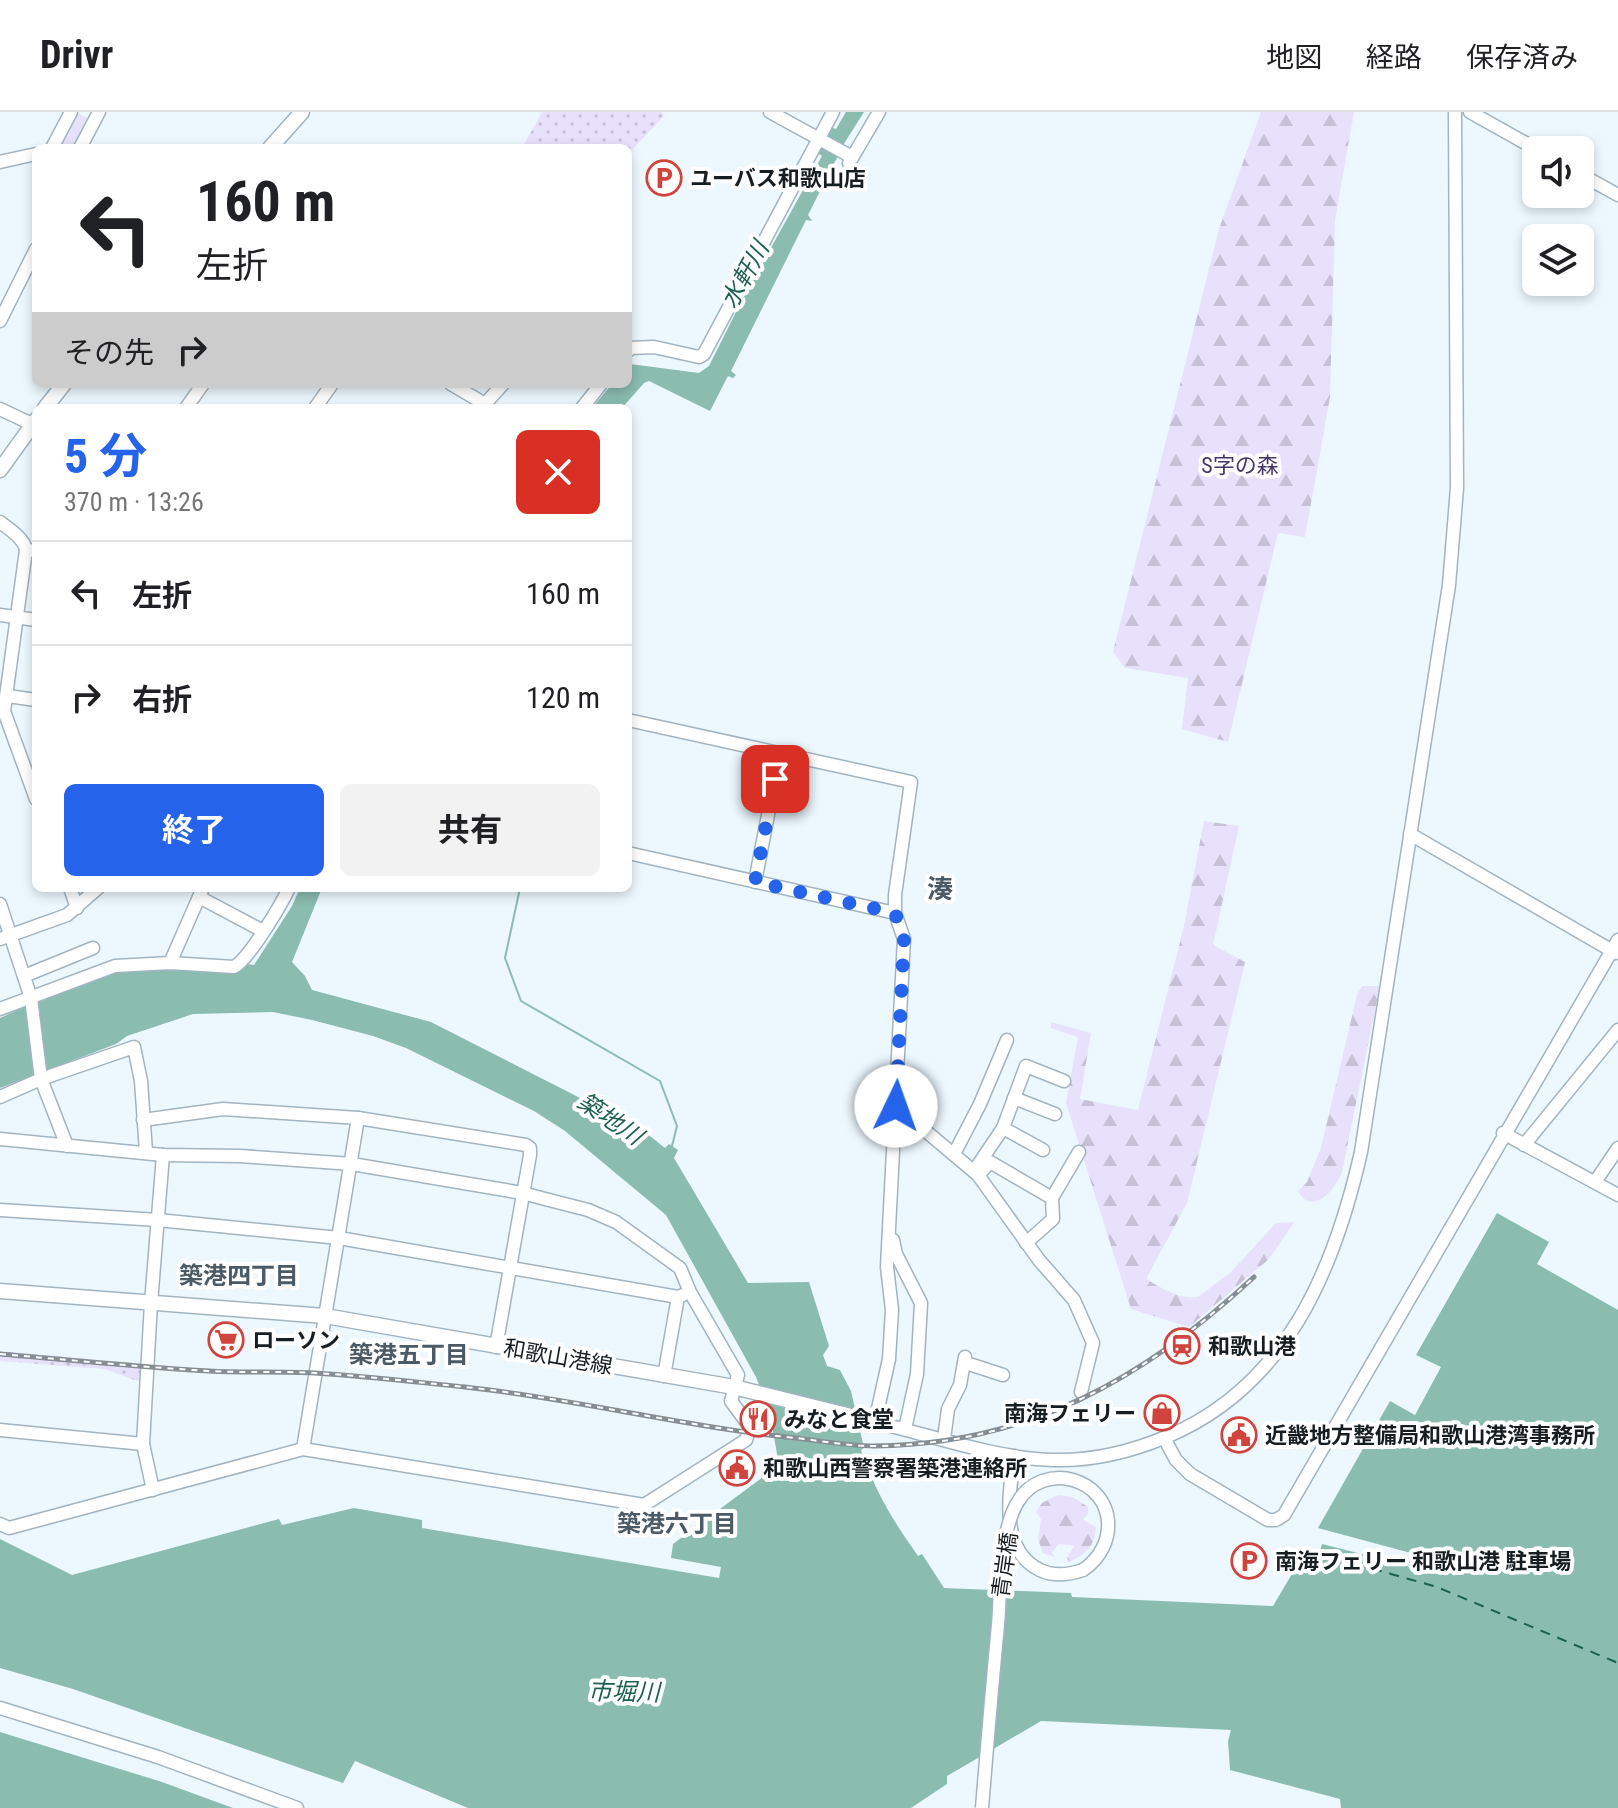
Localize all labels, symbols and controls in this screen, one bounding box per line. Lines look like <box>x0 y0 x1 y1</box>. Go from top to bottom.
text: Drivr <box>40 33 113 77</box>
text: 地図 <box>1266 41 1322 74</box>
text: 経路 <box>1366 41 1422 74</box>
text: 保存済み <box>1466 41 1578 74</box>
map controls <box>1522 136 1594 296</box>
button: sound <box>1522 136 1594 208</box>
parking icon: ユーバス和歌山店 <box>645 159 683 197</box>
place label: ユーバス和歌山店 <box>690 166 866 191</box>
text: 160 m <box>196 169 335 235</box>
icon: left <box>64 176 168 280</box>
button: layers <box>1522 224 1594 296</box>
water label: 水軒川 <box>715 234 776 313</box>
text: 左折 <box>196 245 268 287</box>
icon: right <box>170 328 214 372</box>
text: その先 <box>64 335 154 370</box>
text: 5 分 <box>64 428 147 485</box>
button: close <box>516 430 600 514</box>
park label: S字の森 <box>1201 453 1279 478</box>
text: 370 m · 13:26 <box>64 487 204 517</box>
icon: left <box>64 571 108 615</box>
text: 160 m <box>526 576 600 611</box>
text: 左折 <box>132 578 192 613</box>
icon: right <box>64 675 108 719</box>
text: 120 m <box>526 680 600 715</box>
text: 右折 <box>132 682 192 717</box>
pin <box>741 745 809 813</box>
icon: arrive <box>753 757 797 801</box>
button: 終了 <box>64 784 324 876</box>
button: 共有 <box>340 784 600 876</box>
district label: 湊 <box>927 874 953 904</box>
position arrow <box>854 1064 938 1148</box>
water label: 築地川 <box>572 1087 650 1152</box>
district label: 築港四丁目 <box>179 1262 299 1290</box>
supermarket icon: ローソン <box>207 1321 245 1359</box>
station icon: 和歌山港 <box>1163 1327 1201 1365</box>
place label: ローソン <box>252 1328 340 1353</box>
place label: 和歌山港 <box>1208 1334 1296 1359</box>
street label: 和歌山港線 <box>502 1335 614 1379</box>
district label: 築港五丁目 <box>349 1341 469 1369</box>
shop icon: 南海フェリー <box>1143 1394 1181 1432</box>
restaurant icon: みなと食堂 <box>739 1400 777 1438</box>
place label: 南海フェリー <box>1004 1401 1136 1426</box>
place label: みなと食堂 <box>784 1407 894 1432</box>
public building icon: 近畿地方整備局和歌山港湾事務所 <box>1220 1416 1258 1454</box>
place label: 近畿地方整備局和歌山港湾事務所 <box>1265 1423 1595 1448</box>
public building icon: 和歌山西警察署築港連絡所 <box>718 1449 756 1487</box>
place label: 和歌山西警察署築港連絡所 <box>763 1456 1027 1481</box>
district label: 築港六丁目 <box>617 1510 737 1538</box>
street label: 青岸橋 <box>988 1531 1022 1599</box>
parking icon: 南海フェリー 和歌山港 駐車場 <box>1230 1542 1268 1580</box>
place label: 南海フェリー 和歌山港 駐車場 <box>1275 1549 1571 1574</box>
water label: 市堀川 <box>588 1677 663 1707</box>

